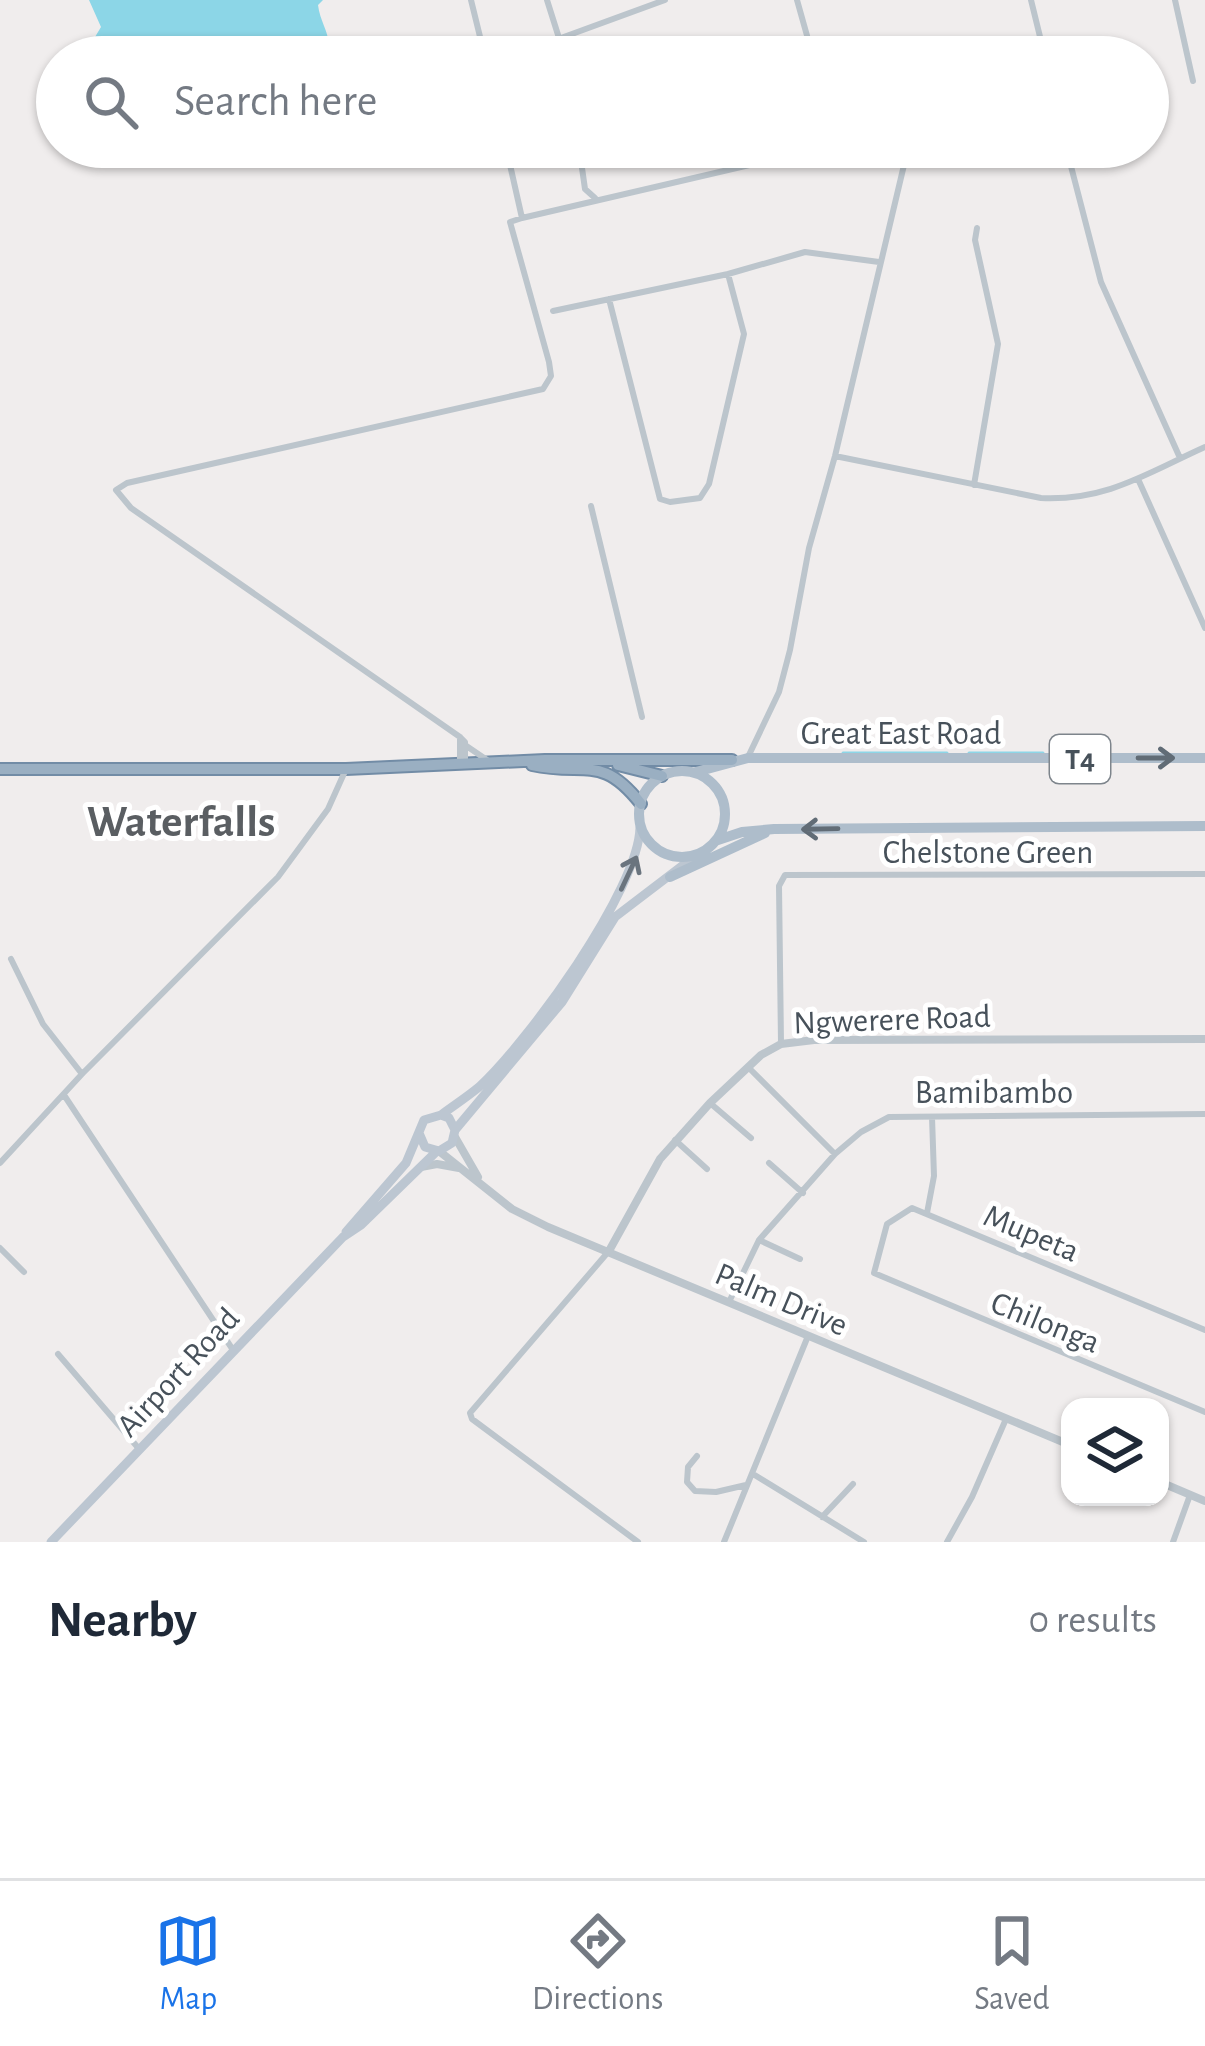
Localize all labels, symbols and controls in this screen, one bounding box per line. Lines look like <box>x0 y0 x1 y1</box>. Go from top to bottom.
search box <box>36 36 1169 168</box>
icon: search <box>78 69 144 135</box>
text: Search here <box>174 79 377 124</box>
street label: Great East Road <box>801 718 1001 751</box>
road number: T4 <box>1050 735 1110 783</box>
one-way arrow <box>1136 747 1175 769</box>
district label: Waterfalls <box>87 800 275 845</box>
one-way arrow <box>801 818 840 840</box>
street label: Chelstone Green <box>883 837 1093 870</box>
one-way arrow <box>619 856 641 892</box>
street label: Ngwerere Road <box>793 1001 991 1040</box>
street label: Bamibambo <box>915 1077 1073 1110</box>
street label: Mupeta <box>979 1200 1083 1269</box>
street label: Palm Drive <box>710 1258 852 1343</box>
street label: Chilonga <box>986 1287 1104 1360</box>
street label: Airport Road <box>111 1302 246 1443</box>
map controls <box>1061 1398 1169 1506</box>
button: layers <box>1061 1398 1169 1506</box>
text: Nearby <box>48 1595 197 1646</box>
text: 0 results <box>1029 1601 1157 1640</box>
tab: Map <box>155 1908 221 2020</box>
tab: Directions <box>532 1908 663 2020</box>
tab: Saved <box>974 1908 1050 2020</box>

